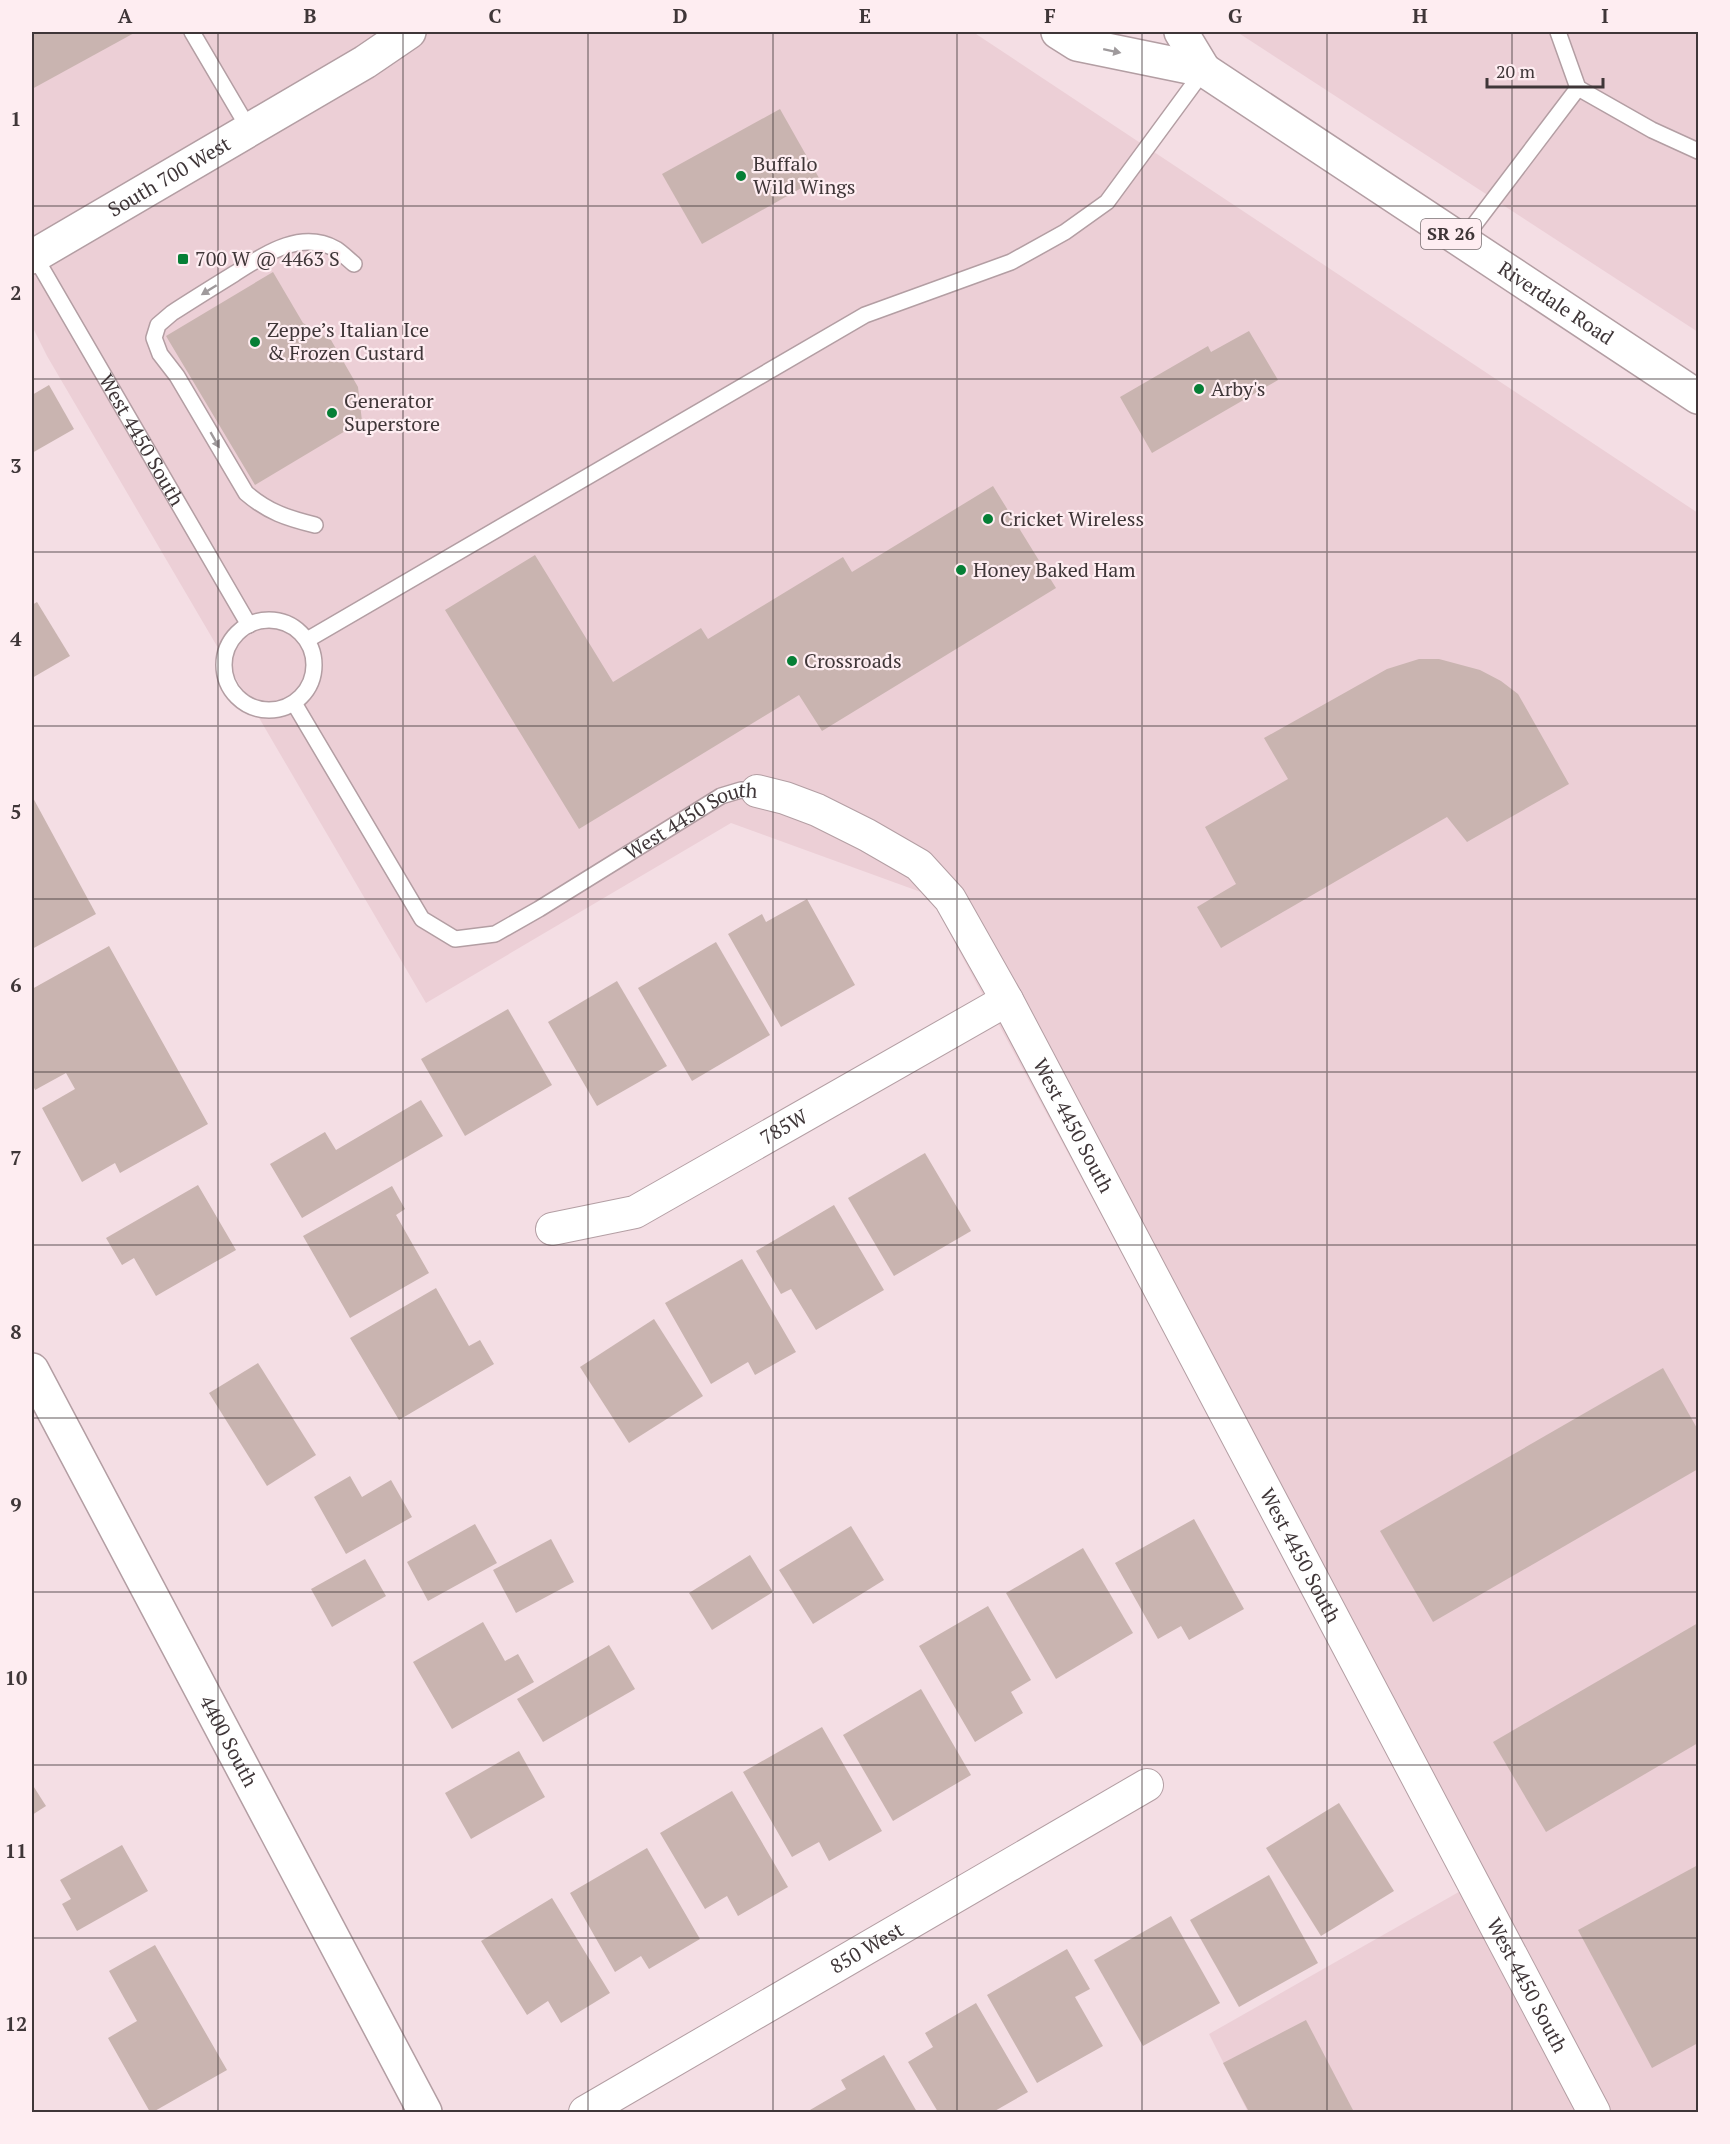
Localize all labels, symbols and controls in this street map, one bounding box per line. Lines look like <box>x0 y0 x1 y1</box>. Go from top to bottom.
text: A <box>118 2 133 29</box>
text: B <box>304 2 317 29</box>
text: C <box>488 2 502 29</box>
text: D <box>673 2 687 29</box>
text: E <box>859 2 871 29</box>
text: F <box>1044 2 1056 29</box>
text: G <box>1228 2 1242 29</box>
text: H <box>1412 2 1428 29</box>
text: I <box>1601 2 1609 29</box>
one-way arrow <box>1103 47 1122 56</box>
scale bar <box>1487 51 1602 89</box>
text: 20 m <box>1496 59 1536 83</box>
text: 1 <box>10 105 22 132</box>
street label: South 700 West <box>103 129 236 223</box>
place label: Buffalo Wild Wings <box>753 150 855 200</box>
marker: Buffalo Wild Wings <box>734 169 748 183</box>
road number: SR 26 <box>1421 219 1481 249</box>
place label: 700 W @ 4463 S <box>195 245 340 272</box>
marker: 700 W @ 4463 S <box>176 252 190 266</box>
street label: Riverdale Road <box>1493 254 1619 350</box>
text: 2 <box>10 279 22 306</box>
one-way arrow <box>201 284 217 295</box>
place label: Zeppe’s Italian Ice & Frozen Custard <box>267 316 429 366</box>
marker: Zeppe’s Italian Ice & Frozen Custard <box>248 335 262 349</box>
street label: West 4450 South <box>93 369 191 511</box>
place label: Arby's <box>1211 375 1266 402</box>
marker: Arby's <box>1192 382 1206 396</box>
place label: Generator Superstore <box>344 387 440 437</box>
marker: Generator Superstore <box>325 406 339 420</box>
one-way arrow <box>210 432 220 449</box>
text: 3 <box>10 452 22 479</box>
place label: Cricket Wireless <box>1000 505 1144 532</box>
marker: Cricket Wireless <box>981 512 995 526</box>
place label: Honey Baked Ham <box>973 556 1136 583</box>
marker: Honey Baked Ham <box>954 563 968 577</box>
text: 4 <box>10 625 22 652</box>
place label: Crossroads <box>804 647 902 674</box>
marker: Crossroads <box>785 654 799 668</box>
street label: West 4450 South <box>619 776 759 866</box>
text: 5 <box>10 798 22 825</box>
text: 6 <box>10 971 22 998</box>
street label: West 4450 South <box>1027 1053 1120 1198</box>
street label: 785W <box>755 1102 813 1151</box>
text: 7 <box>10 1144 22 1171</box>
text: 8 <box>10 1318 22 1345</box>
street label: West 4450 South <box>1254 1483 1347 1627</box>
text: 9 <box>10 1491 22 1518</box>
text: 10 <box>5 1664 27 1691</box>
street label: 4400 South <box>194 1690 264 1792</box>
text: 11 <box>5 1837 27 1864</box>
street label: West 4450 South <box>1481 1913 1574 2057</box>
street label: 850 West <box>825 1915 909 1980</box>
text: 12 <box>5 2010 27 2037</box>

